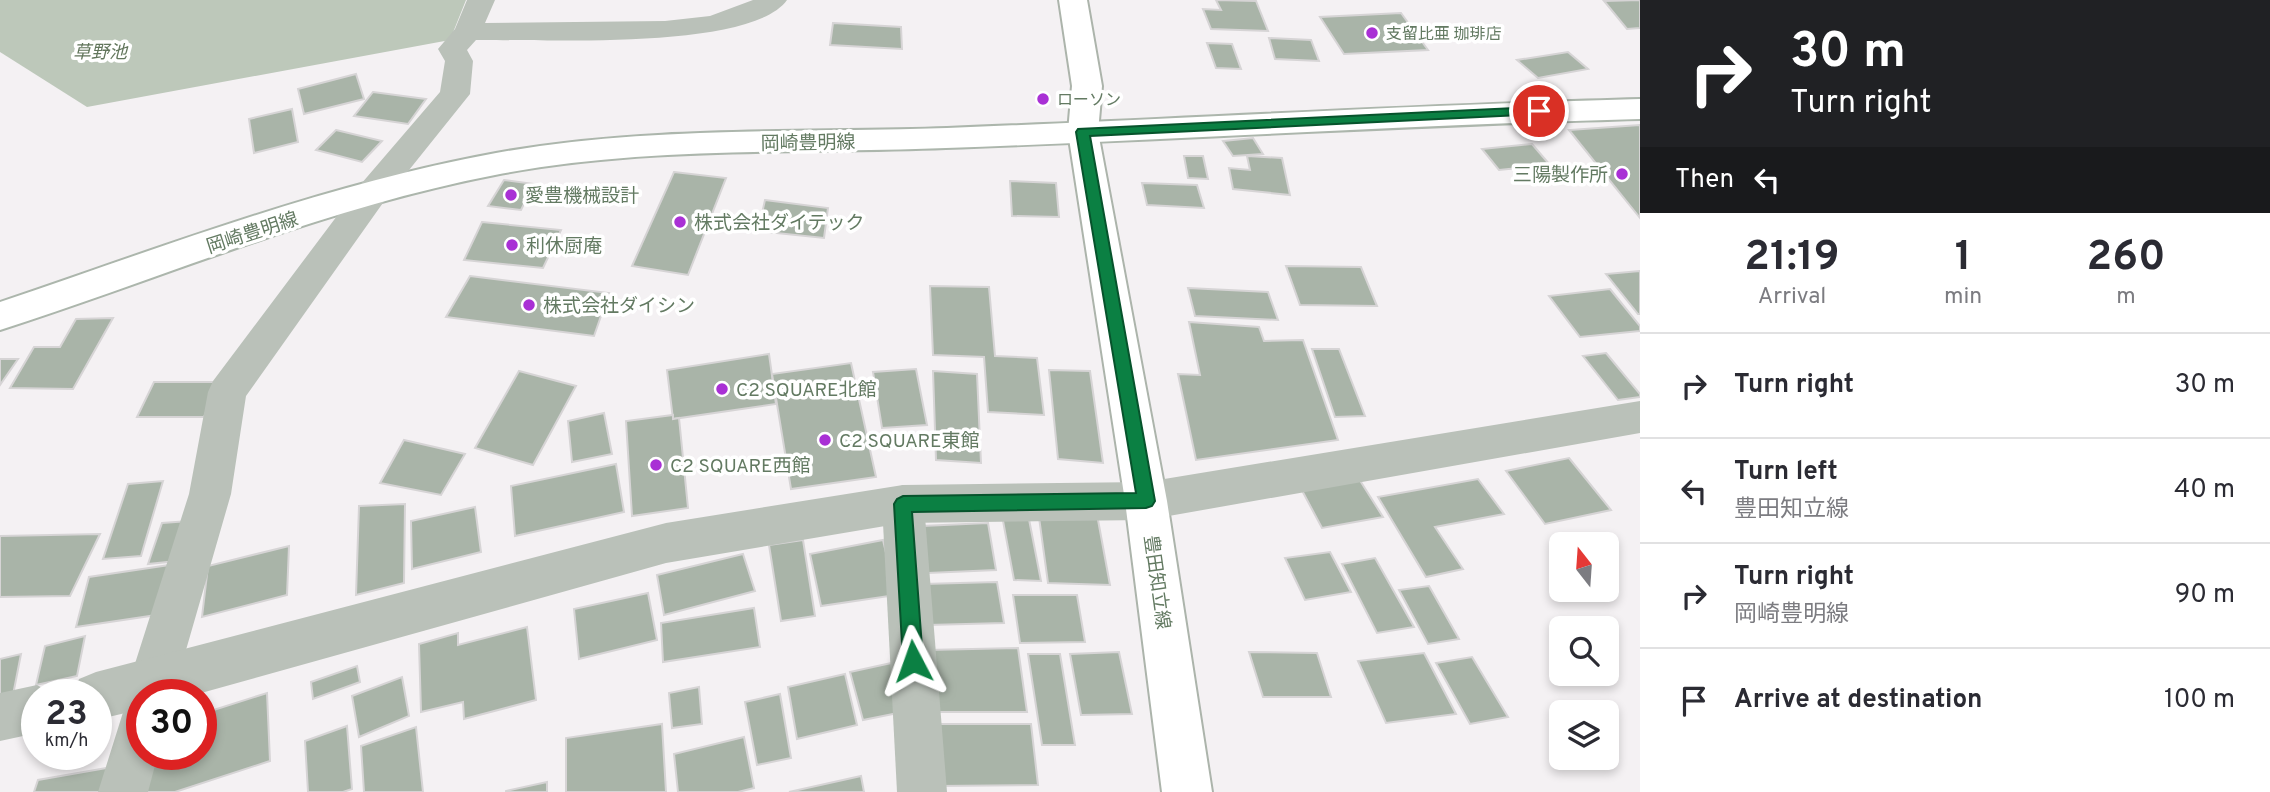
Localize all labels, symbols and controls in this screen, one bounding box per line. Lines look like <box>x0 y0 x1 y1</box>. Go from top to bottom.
text: 30 m <box>1790 23 1906 85</box>
marker: 支留比亜 珈琲店 <box>1364 25 1380 41</box>
place label: 支留比亜 珈琲店 <box>1386 25 1502 45</box>
icon: right <box>1675 28 1766 119</box>
water label: 草野池 <box>73 42 129 65</box>
pin <box>1509 81 1569 141</box>
text: Turn right <box>1790 84 1932 124</box>
marker: ローソン <box>1035 91 1051 107</box>
place label: ローソン <box>1057 91 1121 111</box>
icon: arrive <box>1520 92 1558 130</box>
street label: 岡崎豊明線 <box>760 131 856 157</box>
icon: left <box>1748 161 1786 199</box>
place label: 三陽製作所 <box>1513 164 1608 188</box>
text: Then <box>1675 164 1734 197</box>
marker: 三陽製作所 <box>1614 166 1630 182</box>
place label: 愛豊機械設計 <box>525 185 639 209</box>
marker: 愛豊機械設計 <box>503 187 519 203</box>
street label: 岡崎豊明線 <box>204 208 302 260</box>
place label: 株式会社ダイテック <box>694 212 865 236</box>
marker: 株式会社ダイテック <box>672 214 688 230</box>
text: 21:19 <box>1744 232 1840 285</box>
text: 1 <box>1955 232 1971 285</box>
text: 260 <box>2087 232 2166 285</box>
place label: 利休厨庵 <box>526 235 602 259</box>
marker: 利休厨庵 <box>504 237 520 253</box>
text: Arrival <box>1758 283 1826 312</box>
text: min <box>1944 283 1982 312</box>
text: m <box>2116 283 2136 312</box>
place label: 株式会社ダイシン <box>543 295 695 319</box>
marker: 株式会社ダイシン <box>521 297 537 313</box>
icon: right <box>1675 367 1713 405</box>
text: Turn right <box>1734 369 1854 402</box>
text: 30 m <box>2175 369 2235 402</box>
place label: C2 SQUARE北館 <box>736 379 877 403</box>
marker: C2 SQUARE北館 <box>714 381 730 397</box>
place label: C2 SQUARE東館 <box>839 430 980 454</box>
marker: C2 SQUARE東館 <box>817 432 833 448</box>
place label: C2 SQUARE西館 <box>670 455 811 479</box>
text: Turn left <box>1734 456 1838 489</box>
marker: C2 SQUARE西館 <box>648 457 664 473</box>
icon: left <box>1675 472 1713 510</box>
text: 40 m <box>2174 474 2235 507</box>
text: 豊田知立線 <box>1734 496 1849 525</box>
north arrow <box>1549 532 1619 602</box>
map controls <box>1549 532 1619 770</box>
street label: 豊田知立線 <box>1138 534 1175 631</box>
text: Turn right <box>1734 561 1854 594</box>
icon: right <box>1675 577 1713 615</box>
text: 90 m <box>2175 579 2235 612</box>
text: 岡崎豊明線 <box>1734 601 1849 630</box>
button: search <box>1549 616 1619 686</box>
position arrow <box>876 624 950 698</box>
speed limit sign: 30 <box>126 679 217 770</box>
icon: arrive <box>1675 682 1713 720</box>
text: Arrive at destination <box>1734 684 1982 717</box>
text: 100 m <box>2164 684 2235 717</box>
text: 23 <box>45 693 88 737</box>
button: layers <box>1549 700 1619 770</box>
text: km/h <box>45 730 88 753</box>

